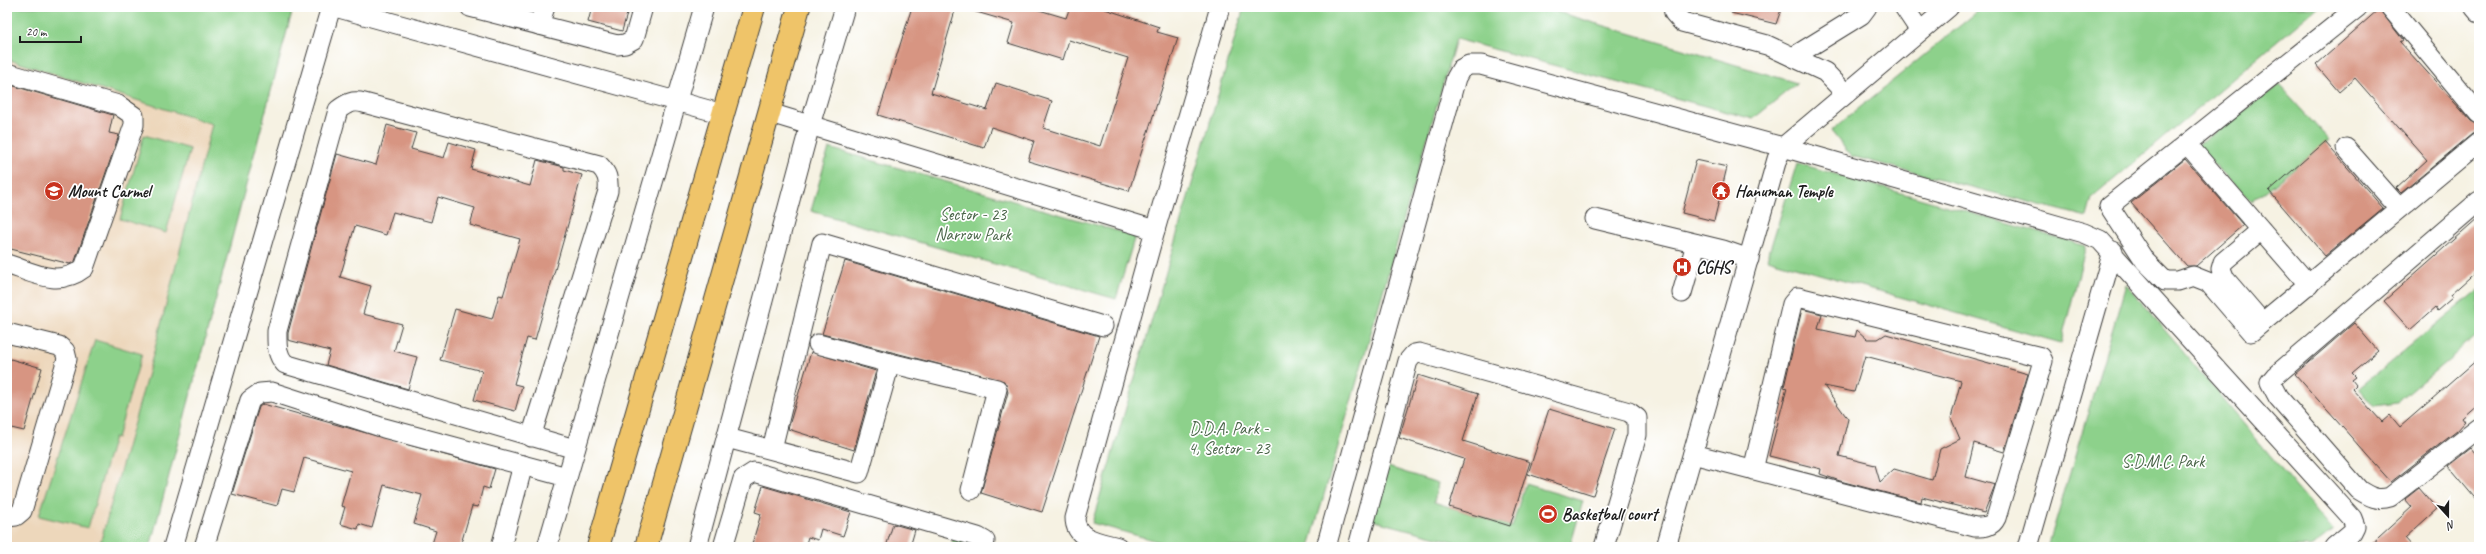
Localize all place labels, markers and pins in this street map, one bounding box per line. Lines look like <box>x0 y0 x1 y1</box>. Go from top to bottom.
school or university icon: Mount Carmel <box>43 180 65 202</box>
temple icon: Hanuman Temple <box>1710 180 1732 202</box>
place label: Mount Carmel <box>68 181 153 202</box>
place label: Hanuman Temple <box>1735 181 1834 202</box>
hospital icon: CGHS <box>1671 256 1693 278</box>
place label: CGHS <box>1696 257 1734 278</box>
sports icon: Basketball court <box>1537 503 1559 525</box>
place label: Basketball court <box>1562 504 1660 525</box>

